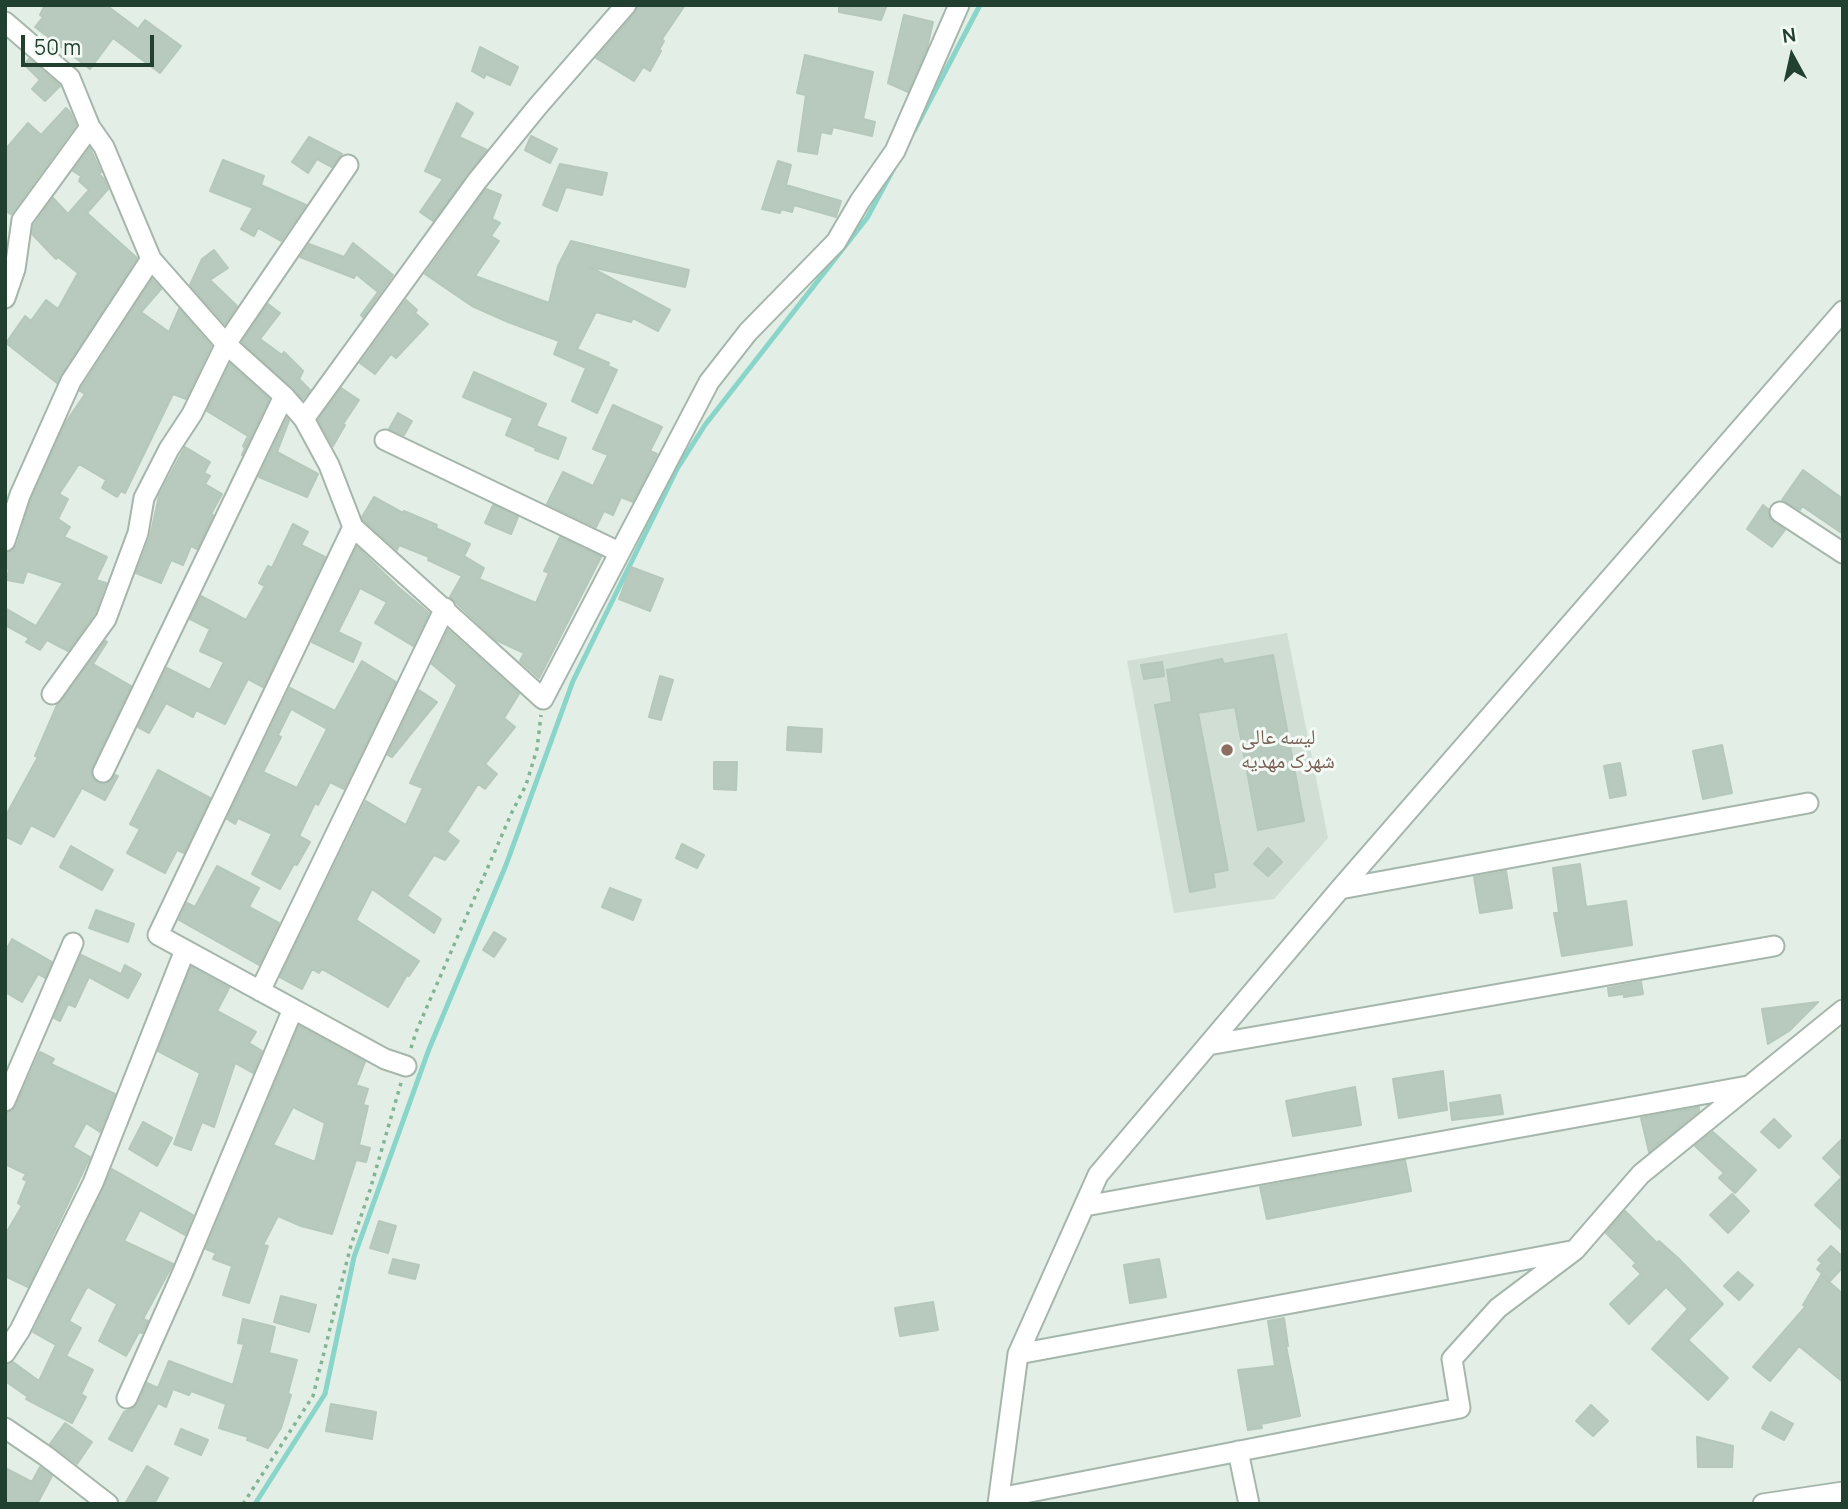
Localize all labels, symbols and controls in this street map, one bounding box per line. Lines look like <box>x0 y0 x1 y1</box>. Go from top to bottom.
scale bar <box>24 21 158 65</box>
north arrow <box>1757 21 1827 91</box>
text: N <box>1781 21 1798 49</box>
text: 50 m <box>34 33 81 61</box>
place label: لیسه عالی شهرک مهدیه <box>1241 725 1335 775</box>
marker: لیسه عالی شهرک مهدیه <box>1219 742 1235 758</box>

